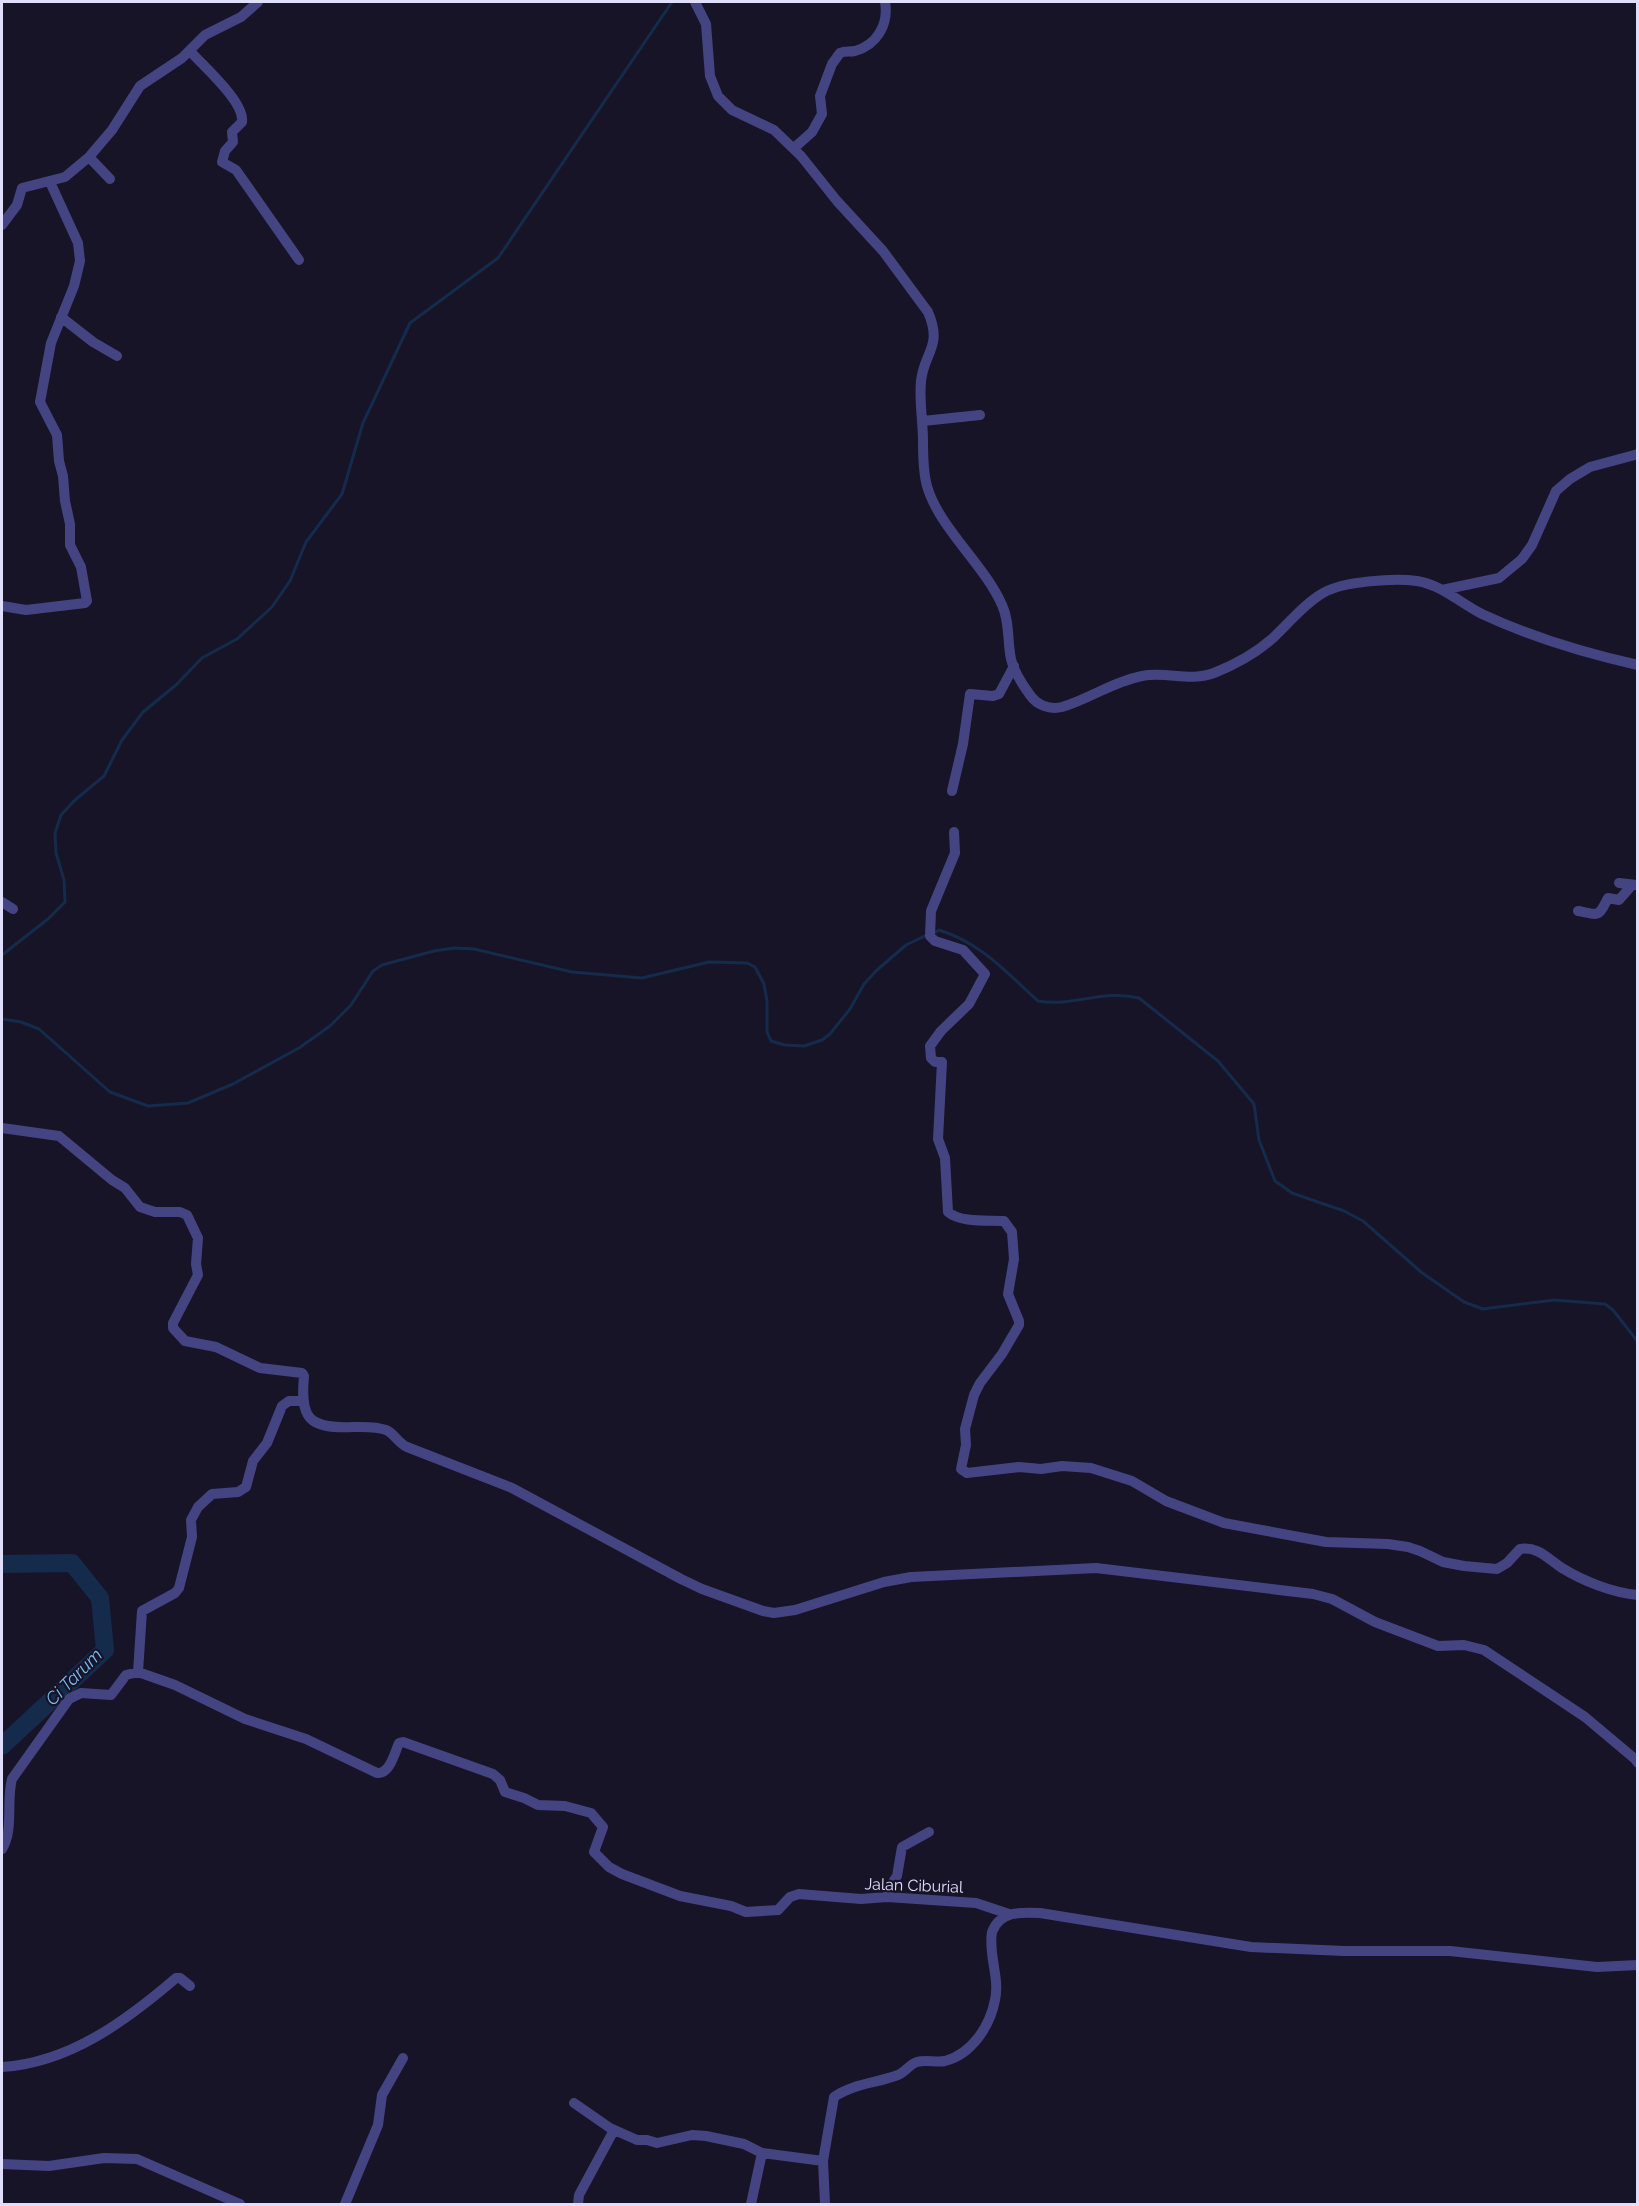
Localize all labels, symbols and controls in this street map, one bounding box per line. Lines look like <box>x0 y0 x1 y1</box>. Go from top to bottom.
water label: Ci Tarum <box>41 1644 106 1709</box>
street label: Jalan Ciburial <box>864 1874 964 1897</box>

